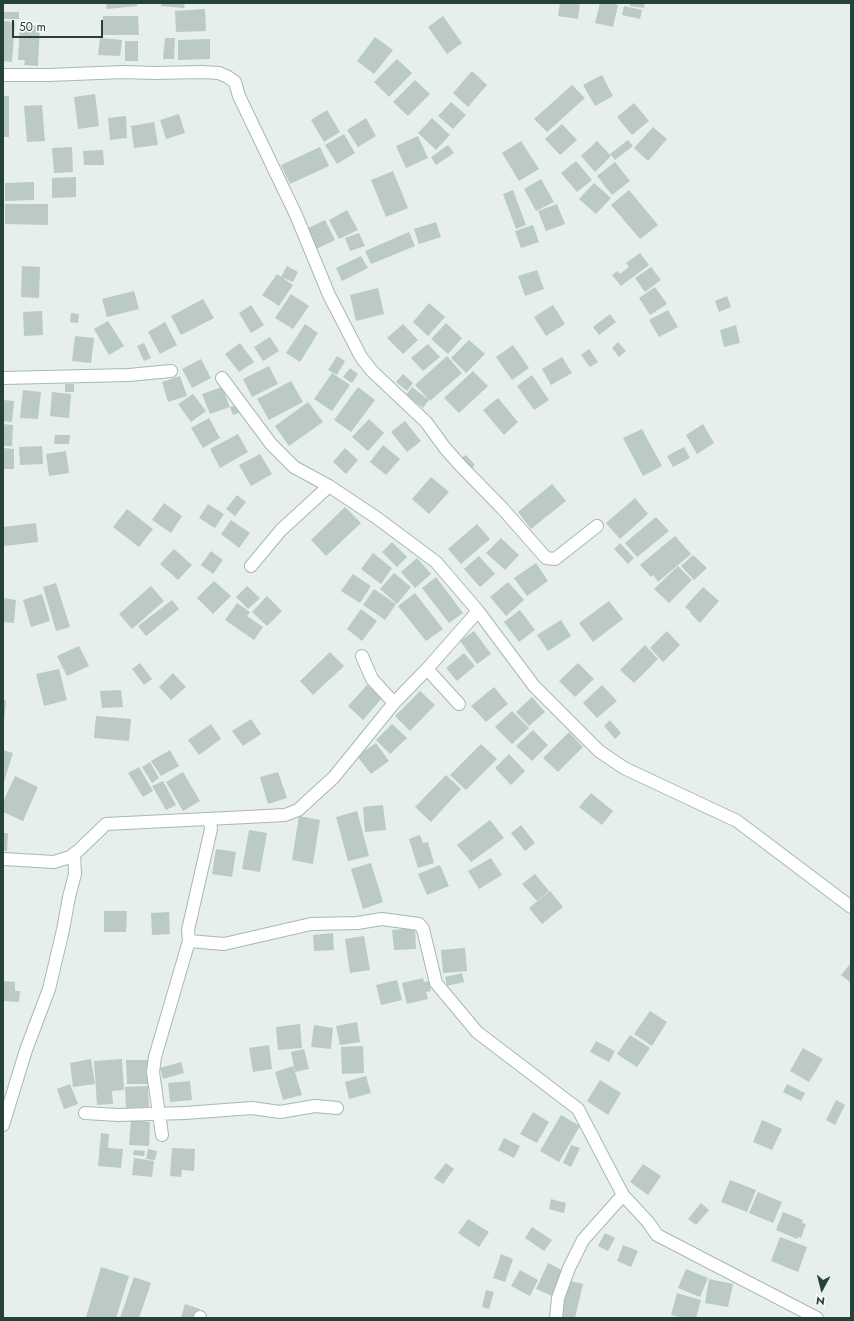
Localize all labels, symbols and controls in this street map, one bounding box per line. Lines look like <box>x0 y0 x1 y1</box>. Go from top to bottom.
scale bar <box>14 12 105 38</box>
text: 50 m <box>19 18 46 36</box>
north arrow <box>802 1269 842 1309</box>
text: N <box>815 1292 826 1309</box>

